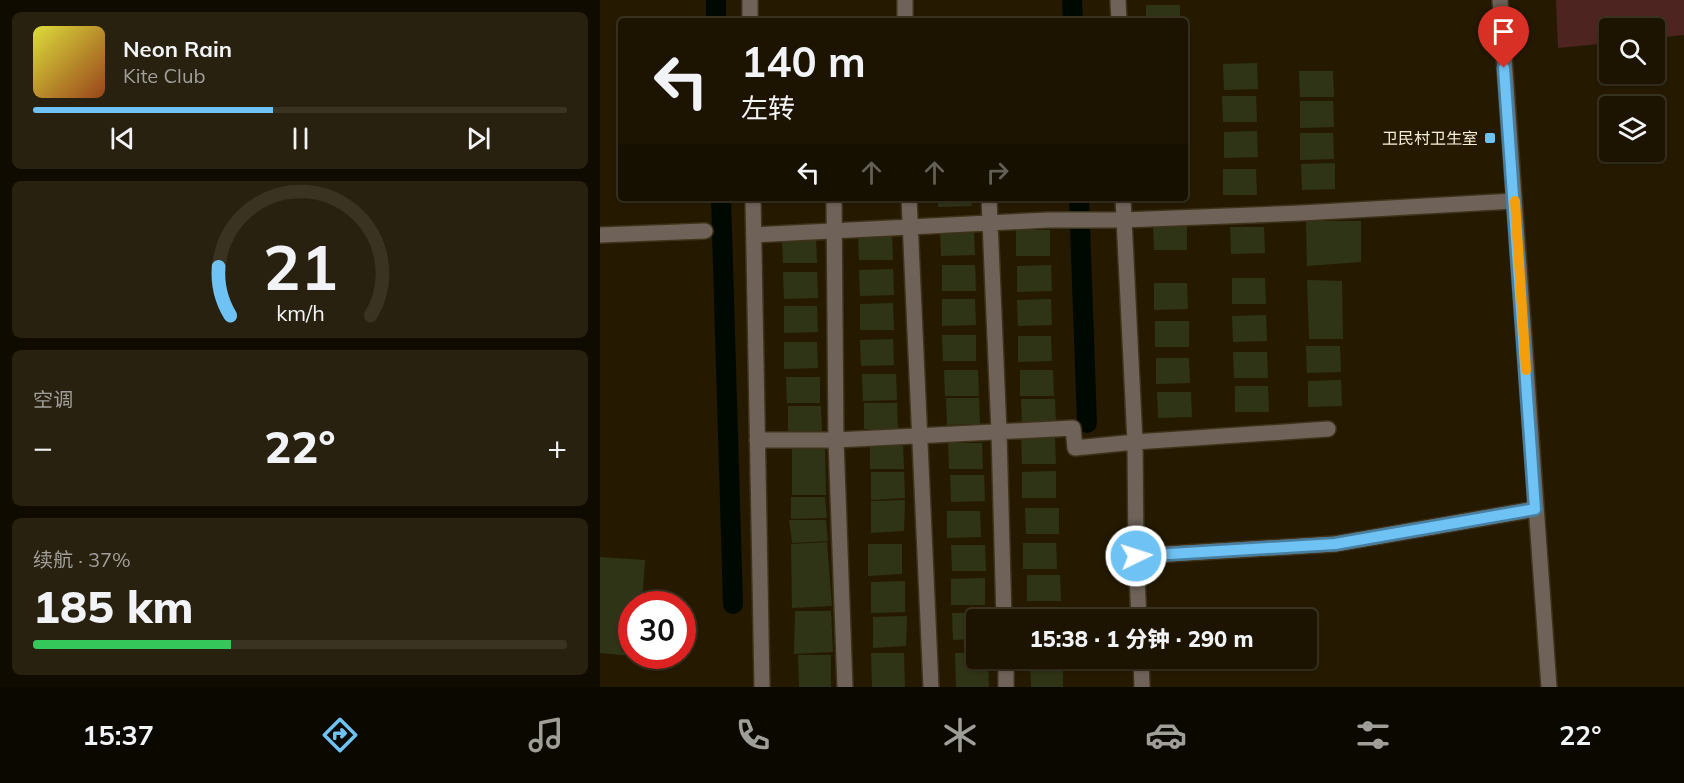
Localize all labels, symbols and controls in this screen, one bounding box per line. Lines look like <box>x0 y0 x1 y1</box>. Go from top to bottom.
pin <box>1478 6 1529 68</box>
icon: arrive <box>1487 15 1520 48</box>
map controls <box>1599 18 1665 162</box>
button: search <box>1599 18 1665 84</box>
text: Neon Rain <box>123 35 232 63</box>
text: 140 m <box>741 35 866 88</box>
icon: left <box>642 42 720 120</box>
text: Kite Club <box>123 63 205 88</box>
text: 左转 <box>741 91 795 125</box>
button: layers <box>1599 96 1665 162</box>
icon: previous <box>106 122 139 155</box>
icon: pause <box>284 122 317 155</box>
icon: next <box>462 122 495 155</box>
place label: 卫民村卫生室 <box>1382 128 1478 148</box>
marker: 卫民村卫生室 <box>1483 131 1497 145</box>
icon: left <box>792 156 825 189</box>
icon: ahead <box>855 156 888 189</box>
icon: ahead <box>918 156 951 189</box>
icon: right <box>981 156 1014 189</box>
text: 21 <box>263 227 337 306</box>
text: km/h <box>276 300 324 327</box>
text: 空调 <box>33 387 73 412</box>
text: 22° <box>264 418 336 474</box>
text: − <box>33 426 53 467</box>
text: + <box>547 426 567 467</box>
position arrow <box>1104 524 1168 588</box>
text: 续航 · 37% <box>33 547 131 572</box>
text: 185 km <box>33 578 194 634</box>
speed limit sign: 30 <box>618 591 696 669</box>
text: 15:38 · 1 分钟 · 290 m <box>1029 625 1254 653</box>
icon: directions <box>319 714 361 756</box>
icon: music <box>525 714 567 756</box>
icon: phone <box>732 714 774 756</box>
icon: climate <box>939 714 981 756</box>
icon: car <box>1145 714 1187 756</box>
icon: filters <box>1352 714 1394 756</box>
text: 15:37 <box>82 718 154 752</box>
text: 22° <box>1559 718 1602 752</box>

